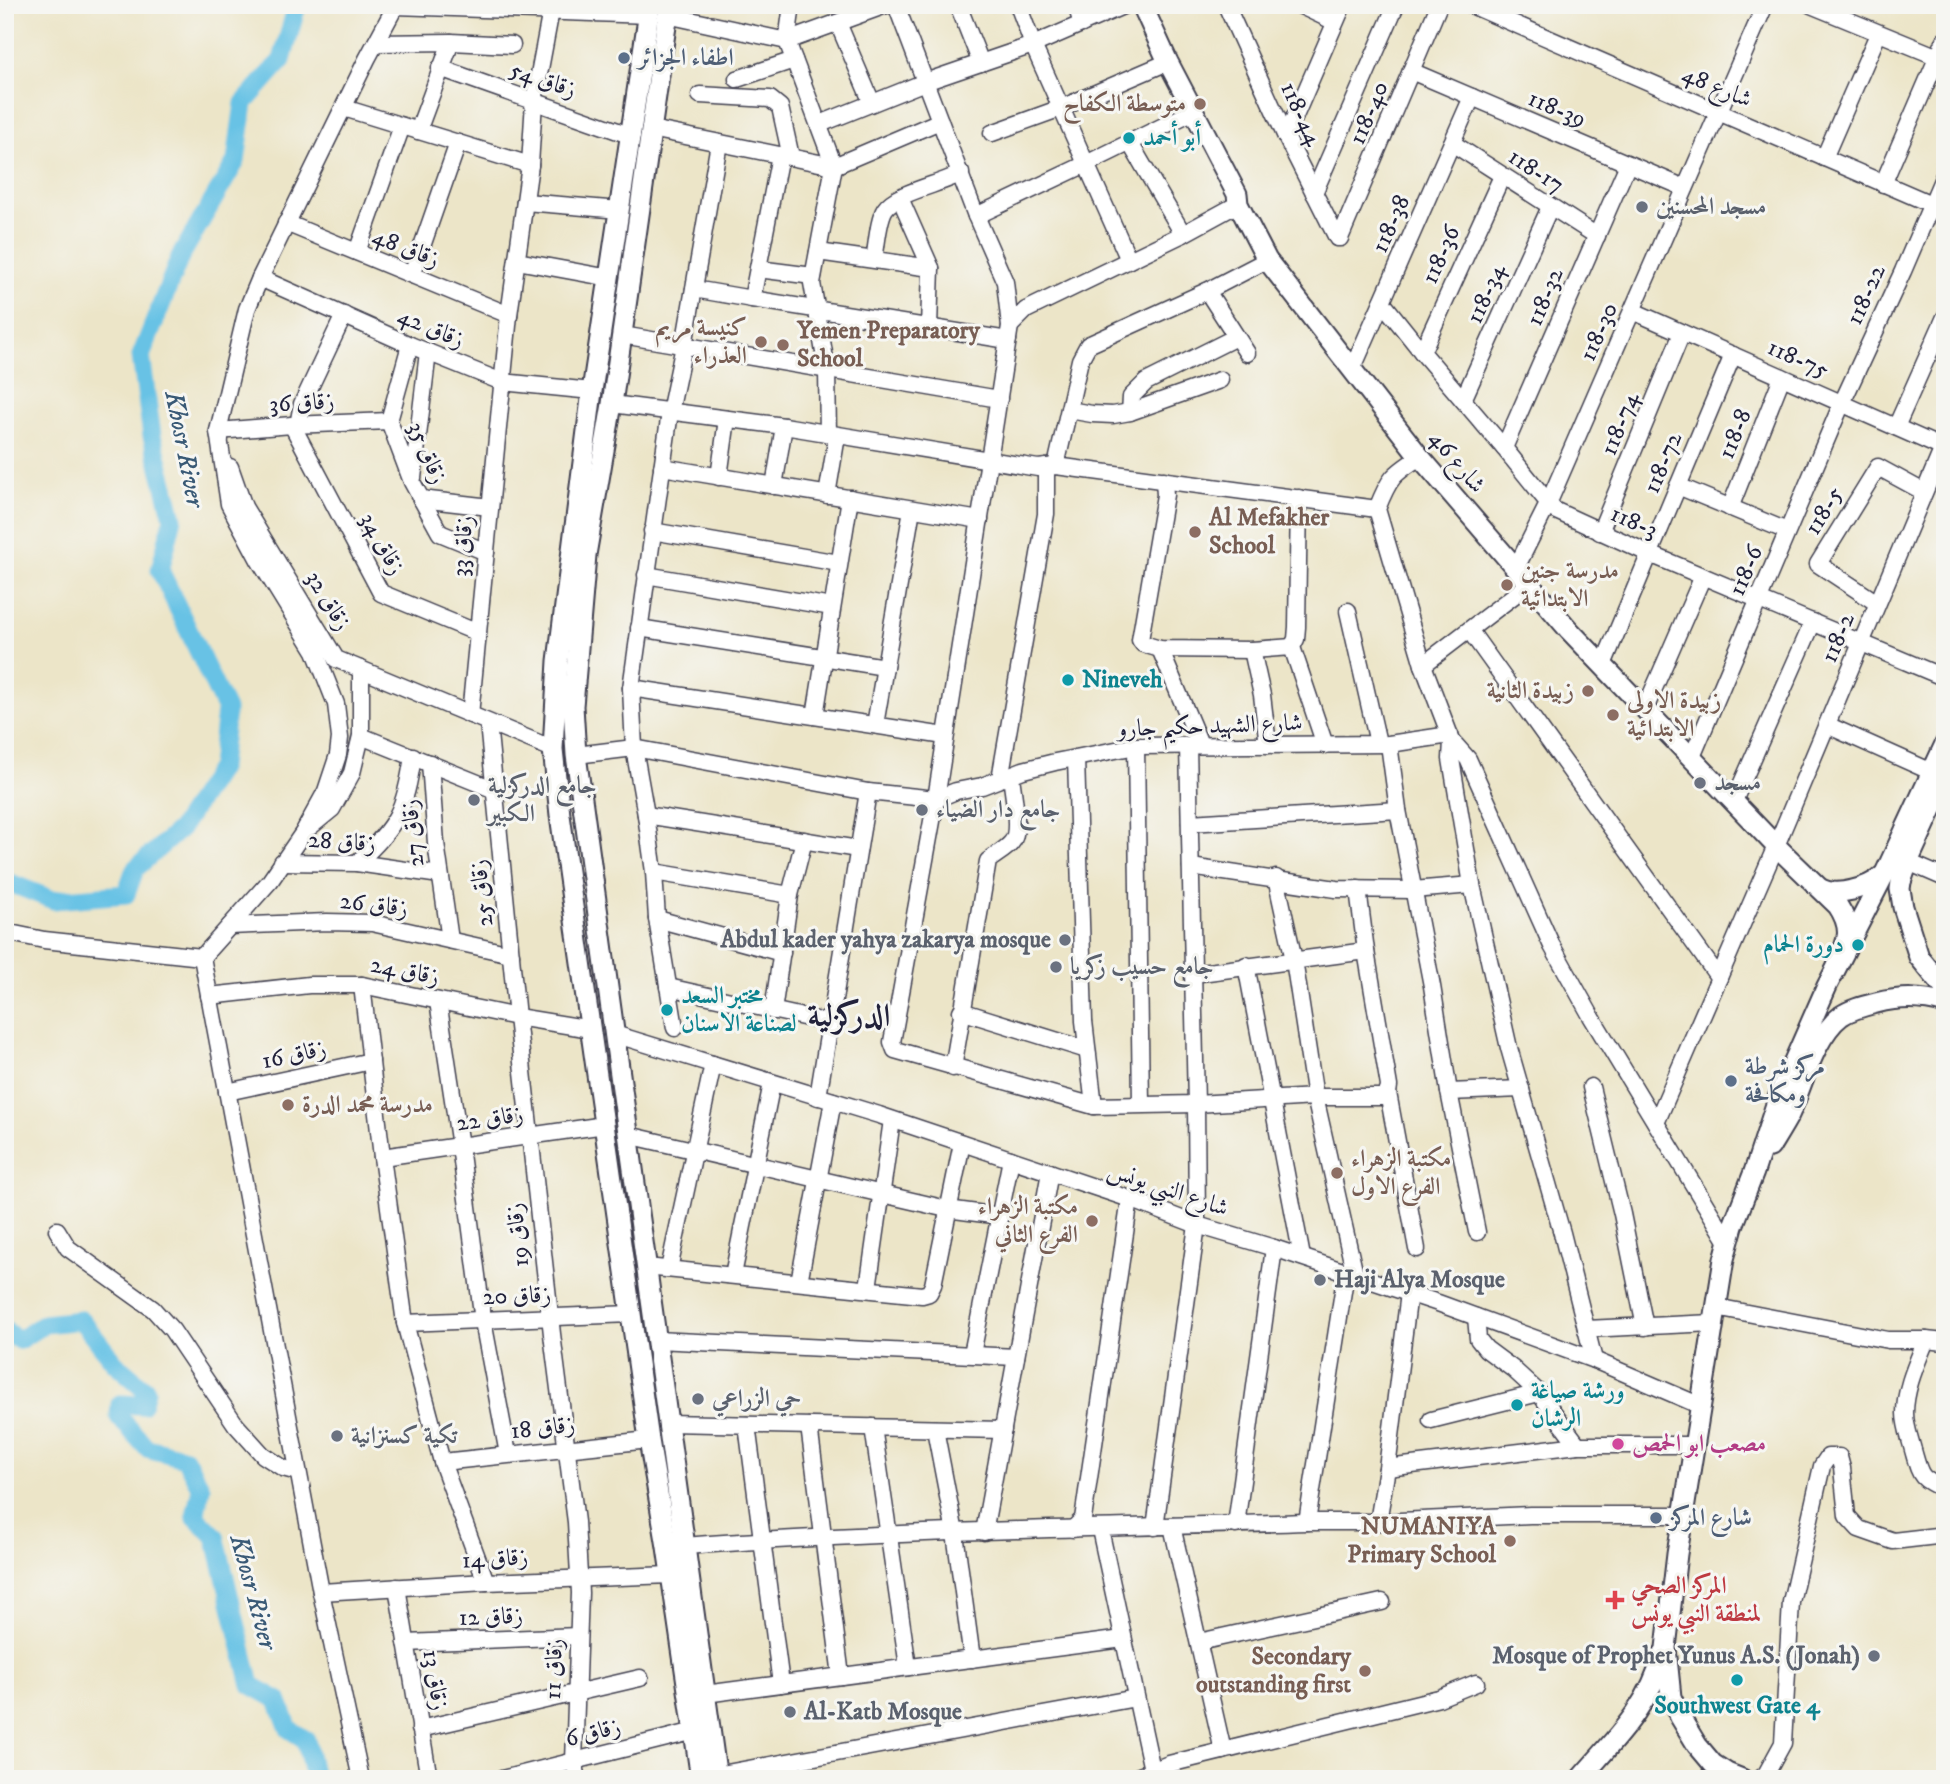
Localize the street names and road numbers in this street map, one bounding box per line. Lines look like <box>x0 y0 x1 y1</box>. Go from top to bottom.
street label: زقاق 54 <box>506 55 580 105</box>
street label: شارع 48 <box>1676 59 1756 119</box>
street label: 118-44 <box>1273 77 1329 152</box>
street label: 118-40 <box>1342 77 1396 149</box>
street label: 118-39 <box>1523 83 1591 135</box>
street label: 118-17 <box>1502 142 1570 200</box>
street label: 118-38 <box>1365 190 1417 258</box>
street label: 118-36 <box>1415 220 1468 289</box>
street label: زقاق 48 <box>368 221 444 275</box>
street label: 118-34 <box>1460 258 1513 328</box>
street label: 118-22 <box>1839 260 1893 330</box>
street label: 118-32 <box>1519 263 1571 331</box>
street label: 118-30 <box>1573 298 1625 366</box>
street label: زقاق 42 <box>393 301 469 355</box>
street label: 118-75 <box>1763 332 1833 386</box>
street label: زقاق 36 <box>269 386 335 420</box>
street label: 118-74 <box>1594 387 1647 460</box>
street label: 118-8 <box>1711 405 1759 463</box>
street label: زقاق 35 <box>401 417 453 489</box>
street label: شارع 46 <box>1419 424 1492 502</box>
street label: 118-72 <box>1637 428 1689 498</box>
street label: 118-5 <box>1798 481 1850 541</box>
street label: 118-3 <box>1606 499 1662 545</box>
street label: زقاق 34 <box>353 508 411 580</box>
street label: زقاق 33 <box>445 514 481 578</box>
street label: 118-6 <box>1722 540 1771 601</box>
street label: زقاق 32 <box>299 566 357 636</box>
street label: 118-2 <box>1814 608 1862 667</box>
street label: شارع الشهيد حكيم جارو <box>1114 708 1303 752</box>
street label: زقاق 27 <box>395 798 431 868</box>
street label: زقاق 28 <box>307 825 377 859</box>
street label: زقاق 25 <box>464 858 500 928</box>
street label: زقاق 26 <box>338 886 410 924</box>
street label: زقاق 24 <box>368 950 442 992</box>
street label: زقاق 16 <box>259 1034 329 1076</box>
street label: زقاق 22 <box>455 1099 525 1139</box>
street label: شارع النبي يونس <box>1102 1154 1232 1229</box>
street label: زقاق 19 <box>500 1201 536 1269</box>
street label: زقاق 20 <box>482 1280 552 1312</box>
street label: زقاق 18 <box>509 1410 577 1446</box>
street label: زقاق 14 <box>461 1542 529 1576</box>
street label: زقاق 12 <box>458 1601 524 1633</box>
street label: زقاق 11 <box>538 1638 570 1700</box>
street label: زقاق 13 <box>415 1647 455 1713</box>
street label: زقاق 6 <box>562 1712 624 1754</box>

